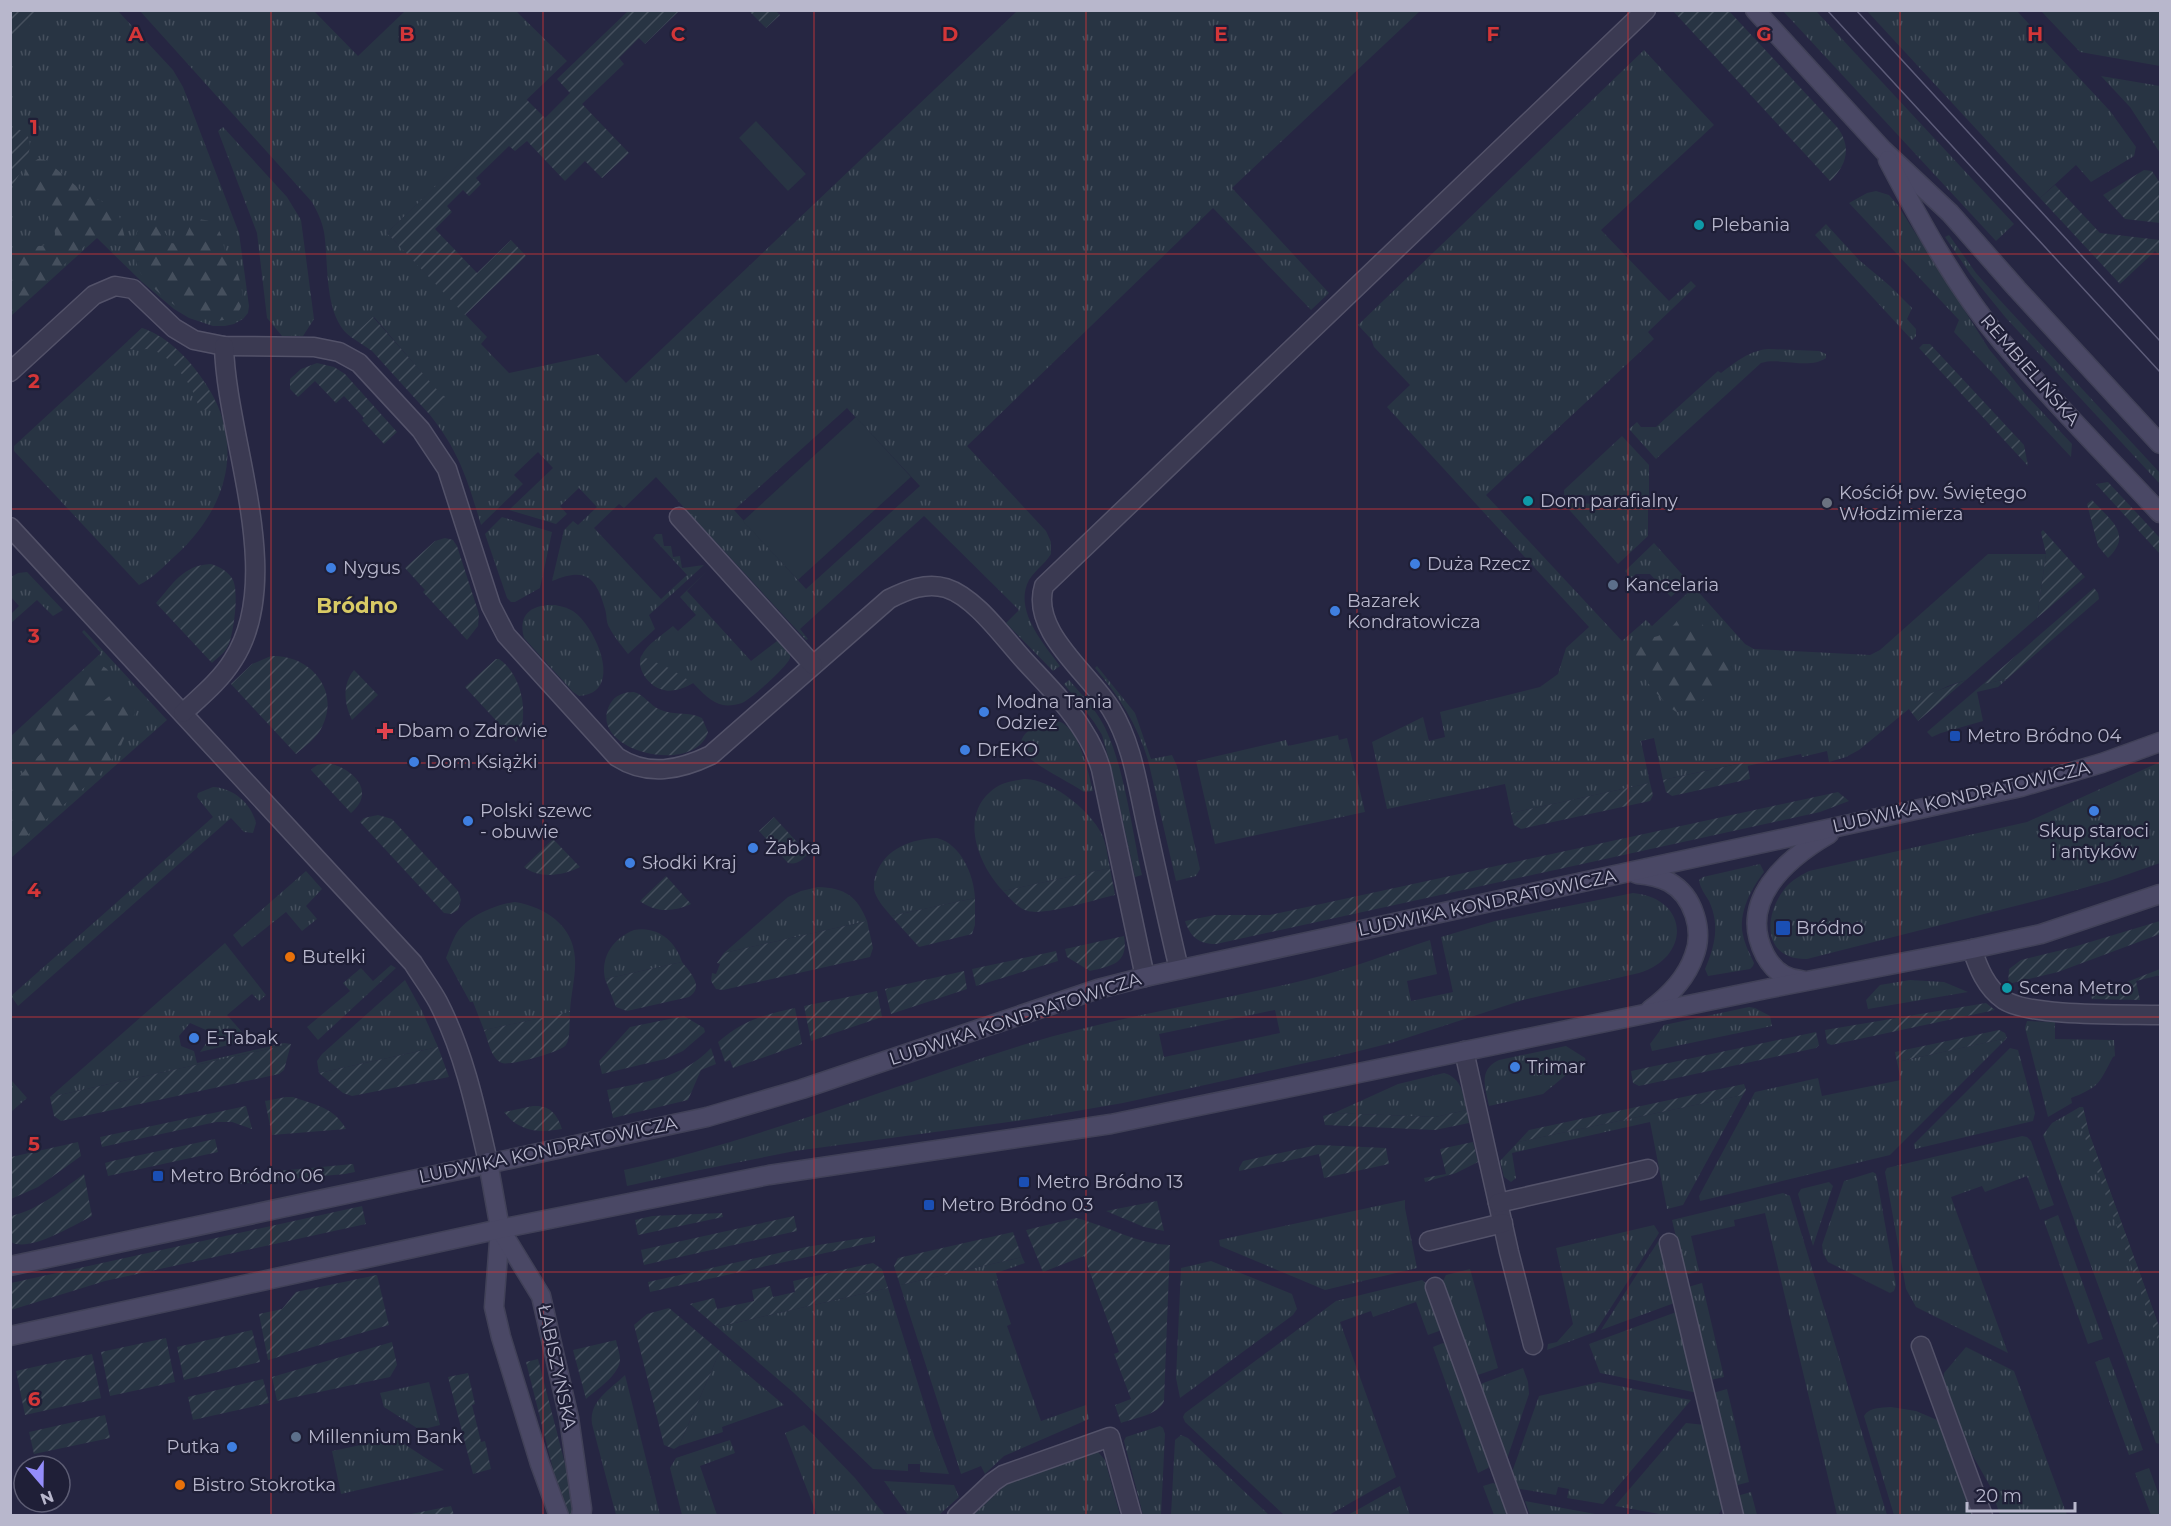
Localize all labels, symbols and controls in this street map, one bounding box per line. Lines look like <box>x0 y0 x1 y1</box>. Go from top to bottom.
text: A <box>127 22 144 46</box>
text: B <box>399 22 415 46</box>
text: C <box>671 22 686 46</box>
text: D <box>942 22 958 46</box>
text: E <box>1214 22 1228 46</box>
text: F <box>1487 22 1500 46</box>
text: G <box>1756 22 1772 46</box>
text: H <box>2027 22 2043 46</box>
text: 1 <box>30 115 38 139</box>
place label: Plebania <box>1711 214 1790 236</box>
marker: Plebania <box>1692 218 1706 232</box>
street label: REMBIELIŃSKA <box>1976 310 2084 430</box>
text: 2 <box>28 369 40 393</box>
place label: Kościół pw. Świętego Włodzimierza <box>1839 482 2027 525</box>
place label: Dom parafialny <box>1540 490 1678 512</box>
marker: Dom parafialny <box>1521 494 1535 508</box>
marker: Kościół pw. Świętego Włodzimierza <box>1820 496 1834 510</box>
place label: Duża Rzecz <box>1427 553 1531 575</box>
place label: Nygus <box>343 557 401 579</box>
marker: Duża Rzecz <box>1408 557 1422 571</box>
marker: Nygus <box>324 561 338 575</box>
place label: Kancelaria <box>1625 574 1719 596</box>
marker: Kancelaria <box>1606 578 1620 592</box>
place label: Bazarek Kondratowicza <box>1347 590 1481 633</box>
district label: Bródno <box>316 593 398 618</box>
marker: Bazarek Kondratowicza <box>1328 604 1342 618</box>
text: 3 <box>27 624 40 648</box>
place label: Modna Tania Odzież <box>996 691 1112 734</box>
marker: Modna Tania Odzież <box>977 705 991 719</box>
place label: Dbam o Zdrowie <box>397 720 548 742</box>
marker: Dbam o Zdrowie <box>378 724 392 738</box>
place label: Metro Bródno 04 <box>1967 725 2121 747</box>
marker: Metro Bródno 04 <box>1948 729 1962 743</box>
place label: DrEKO <box>977 739 1038 761</box>
marker: DrEKO <box>958 743 972 757</box>
place label: Dom Książki <box>426 751 538 773</box>
marker: Dom Książki <box>407 755 421 769</box>
street label: LUDWIKA KONDRATOWICZA <box>1830 757 2092 837</box>
place label: Polski szewc - obuwie <box>480 800 592 843</box>
marker: Skup staroci i antyków <box>2087 804 2101 818</box>
marker: Polski szewc - obuwie <box>461 814 475 828</box>
place label: Skup staroci i antyków <box>2039 820 2149 863</box>
place label: Żabka <box>765 837 821 859</box>
marker: Żabka <box>746 841 760 855</box>
place label: Słodki Kraj <box>642 852 737 874</box>
marker: Słodki Kraj <box>623 856 637 870</box>
street label: LUDWIKA KONDRATOWICZA <box>1356 865 1618 941</box>
text: 4 <box>27 878 41 902</box>
place label: Bródno <box>1796 917 1864 939</box>
marker: Bródno <box>1774 919 1792 937</box>
place label: Butelki <box>302 946 366 968</box>
marker: Butelki <box>283 950 297 964</box>
street label: LUDWIKA KONDRATOWICZA <box>886 968 1144 1070</box>
place label: Scena Metro <box>2019 977 2132 999</box>
marker: Scena Metro <box>2000 981 2014 995</box>
place label: E-Tabak <box>206 1027 278 1049</box>
marker: E-Tabak <box>187 1031 201 1045</box>
place label: Trimar <box>1527 1056 1586 1078</box>
marker: Trimar <box>1508 1060 1522 1074</box>
street label: LUDWIKA KONDRATOWICZA <box>417 1112 679 1188</box>
text: 5 <box>28 1132 40 1156</box>
place label: Metro Bródno 06 <box>170 1165 323 1187</box>
marker: Metro Bródno 06 <box>151 1169 165 1183</box>
place label: Metro Bródno 13 <box>1036 1171 1183 1193</box>
marker: Metro Bródno 13 <box>1017 1175 1031 1189</box>
place label: Metro Bródno 03 <box>941 1194 1093 1216</box>
marker: Metro Bródno 03 <box>922 1198 936 1212</box>
street label: ŁABISZYŃSKA <box>533 1302 581 1432</box>
text: 6 <box>28 1387 41 1411</box>
place label: Millennium Bank <box>308 1426 463 1448</box>
marker: Millennium Bank <box>289 1430 303 1444</box>
place label: Putka <box>166 1436 220 1458</box>
marker: Putka <box>225 1440 239 1454</box>
north arrow <box>12 1454 72 1514</box>
place label: Bistro Stokrotka <box>192 1474 336 1496</box>
scale bar <box>1967 1475 2075 1513</box>
marker: Bistro Stokrotka <box>173 1478 187 1492</box>
text: 20 m <box>1976 1485 2022 1507</box>
text: N <box>38 1486 56 1509</box>

